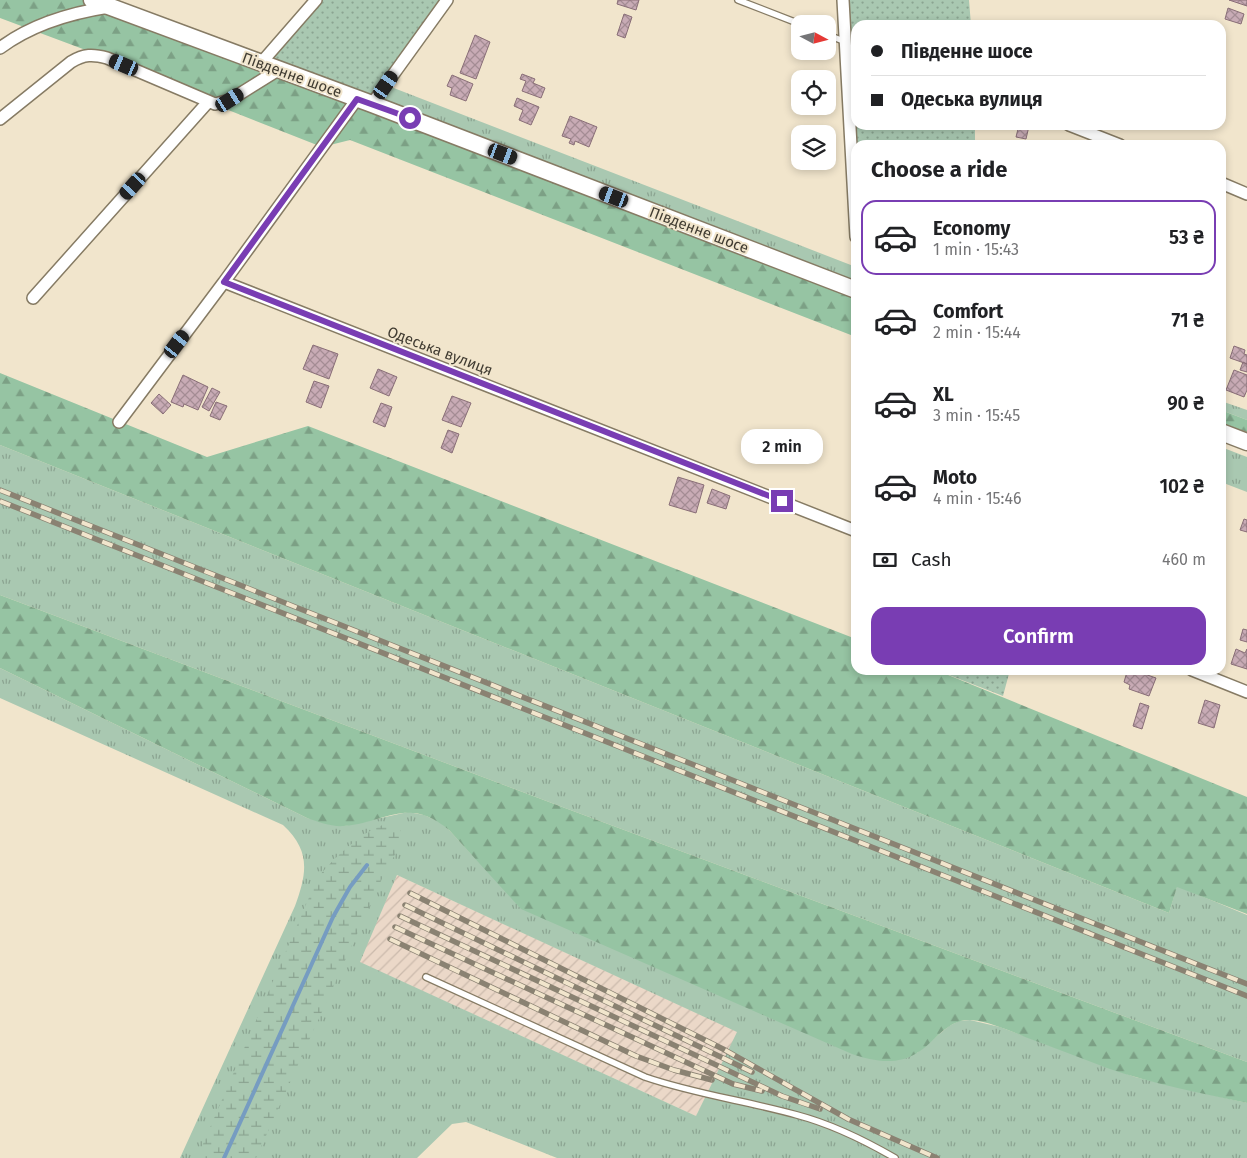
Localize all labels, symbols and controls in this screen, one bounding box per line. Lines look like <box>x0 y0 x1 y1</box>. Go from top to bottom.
north arrow <box>791 15 836 60</box>
map controls <box>791 15 836 170</box>
text: Південне шосе <box>901 40 1033 63</box>
street label: Південне шосе <box>240 49 344 101</box>
car <box>107 52 140 78</box>
car <box>371 68 400 102</box>
button: locate <box>791 70 836 115</box>
car <box>213 86 246 114</box>
text: Одеська вулиця <box>901 88 1043 111</box>
route start <box>399 107 421 129</box>
button: layers <box>791 125 836 170</box>
car <box>486 142 519 166</box>
text: Choose a ride <box>871 156 1007 183</box>
car <box>117 170 148 202</box>
car <box>597 185 630 209</box>
street label: Південне шосе <box>647 203 751 257</box>
icon: car <box>873 215 918 260</box>
text: Economy <box>933 217 1010 240</box>
text: 53 ₴ <box>1169 226 1204 249</box>
text: 1 min · 15:43 <box>933 240 1019 259</box>
icon: car <box>873 298 918 343</box>
text: Comfort <box>933 300 1003 323</box>
text: 71 ₴ <box>1171 309 1204 332</box>
street label: Одеська вулиця <box>385 323 495 379</box>
text: 2 min · 15:44 <box>933 323 1021 342</box>
car <box>161 328 192 360</box>
icon: car <box>873 381 918 426</box>
text: XL <box>933 383 954 406</box>
text: 90 ₴ <box>1167 392 1204 415</box>
text: 3 min · 15:45 <box>933 406 1020 425</box>
callout: 2 min <box>741 428 823 464</box>
text: 2 min <box>762 437 802 456</box>
icon: car <box>873 464 918 509</box>
text: Moto <box>933 466 977 489</box>
text: 102 ₴ <box>1159 475 1204 498</box>
text: 4 min · 15:46 <box>933 489 1021 508</box>
route end <box>771 490 793 512</box>
icon: cash <box>871 546 899 574</box>
text: Cash <box>911 548 952 571</box>
text: 460 m <box>1162 550 1206 569</box>
button: Confirm <box>871 607 1206 665</box>

